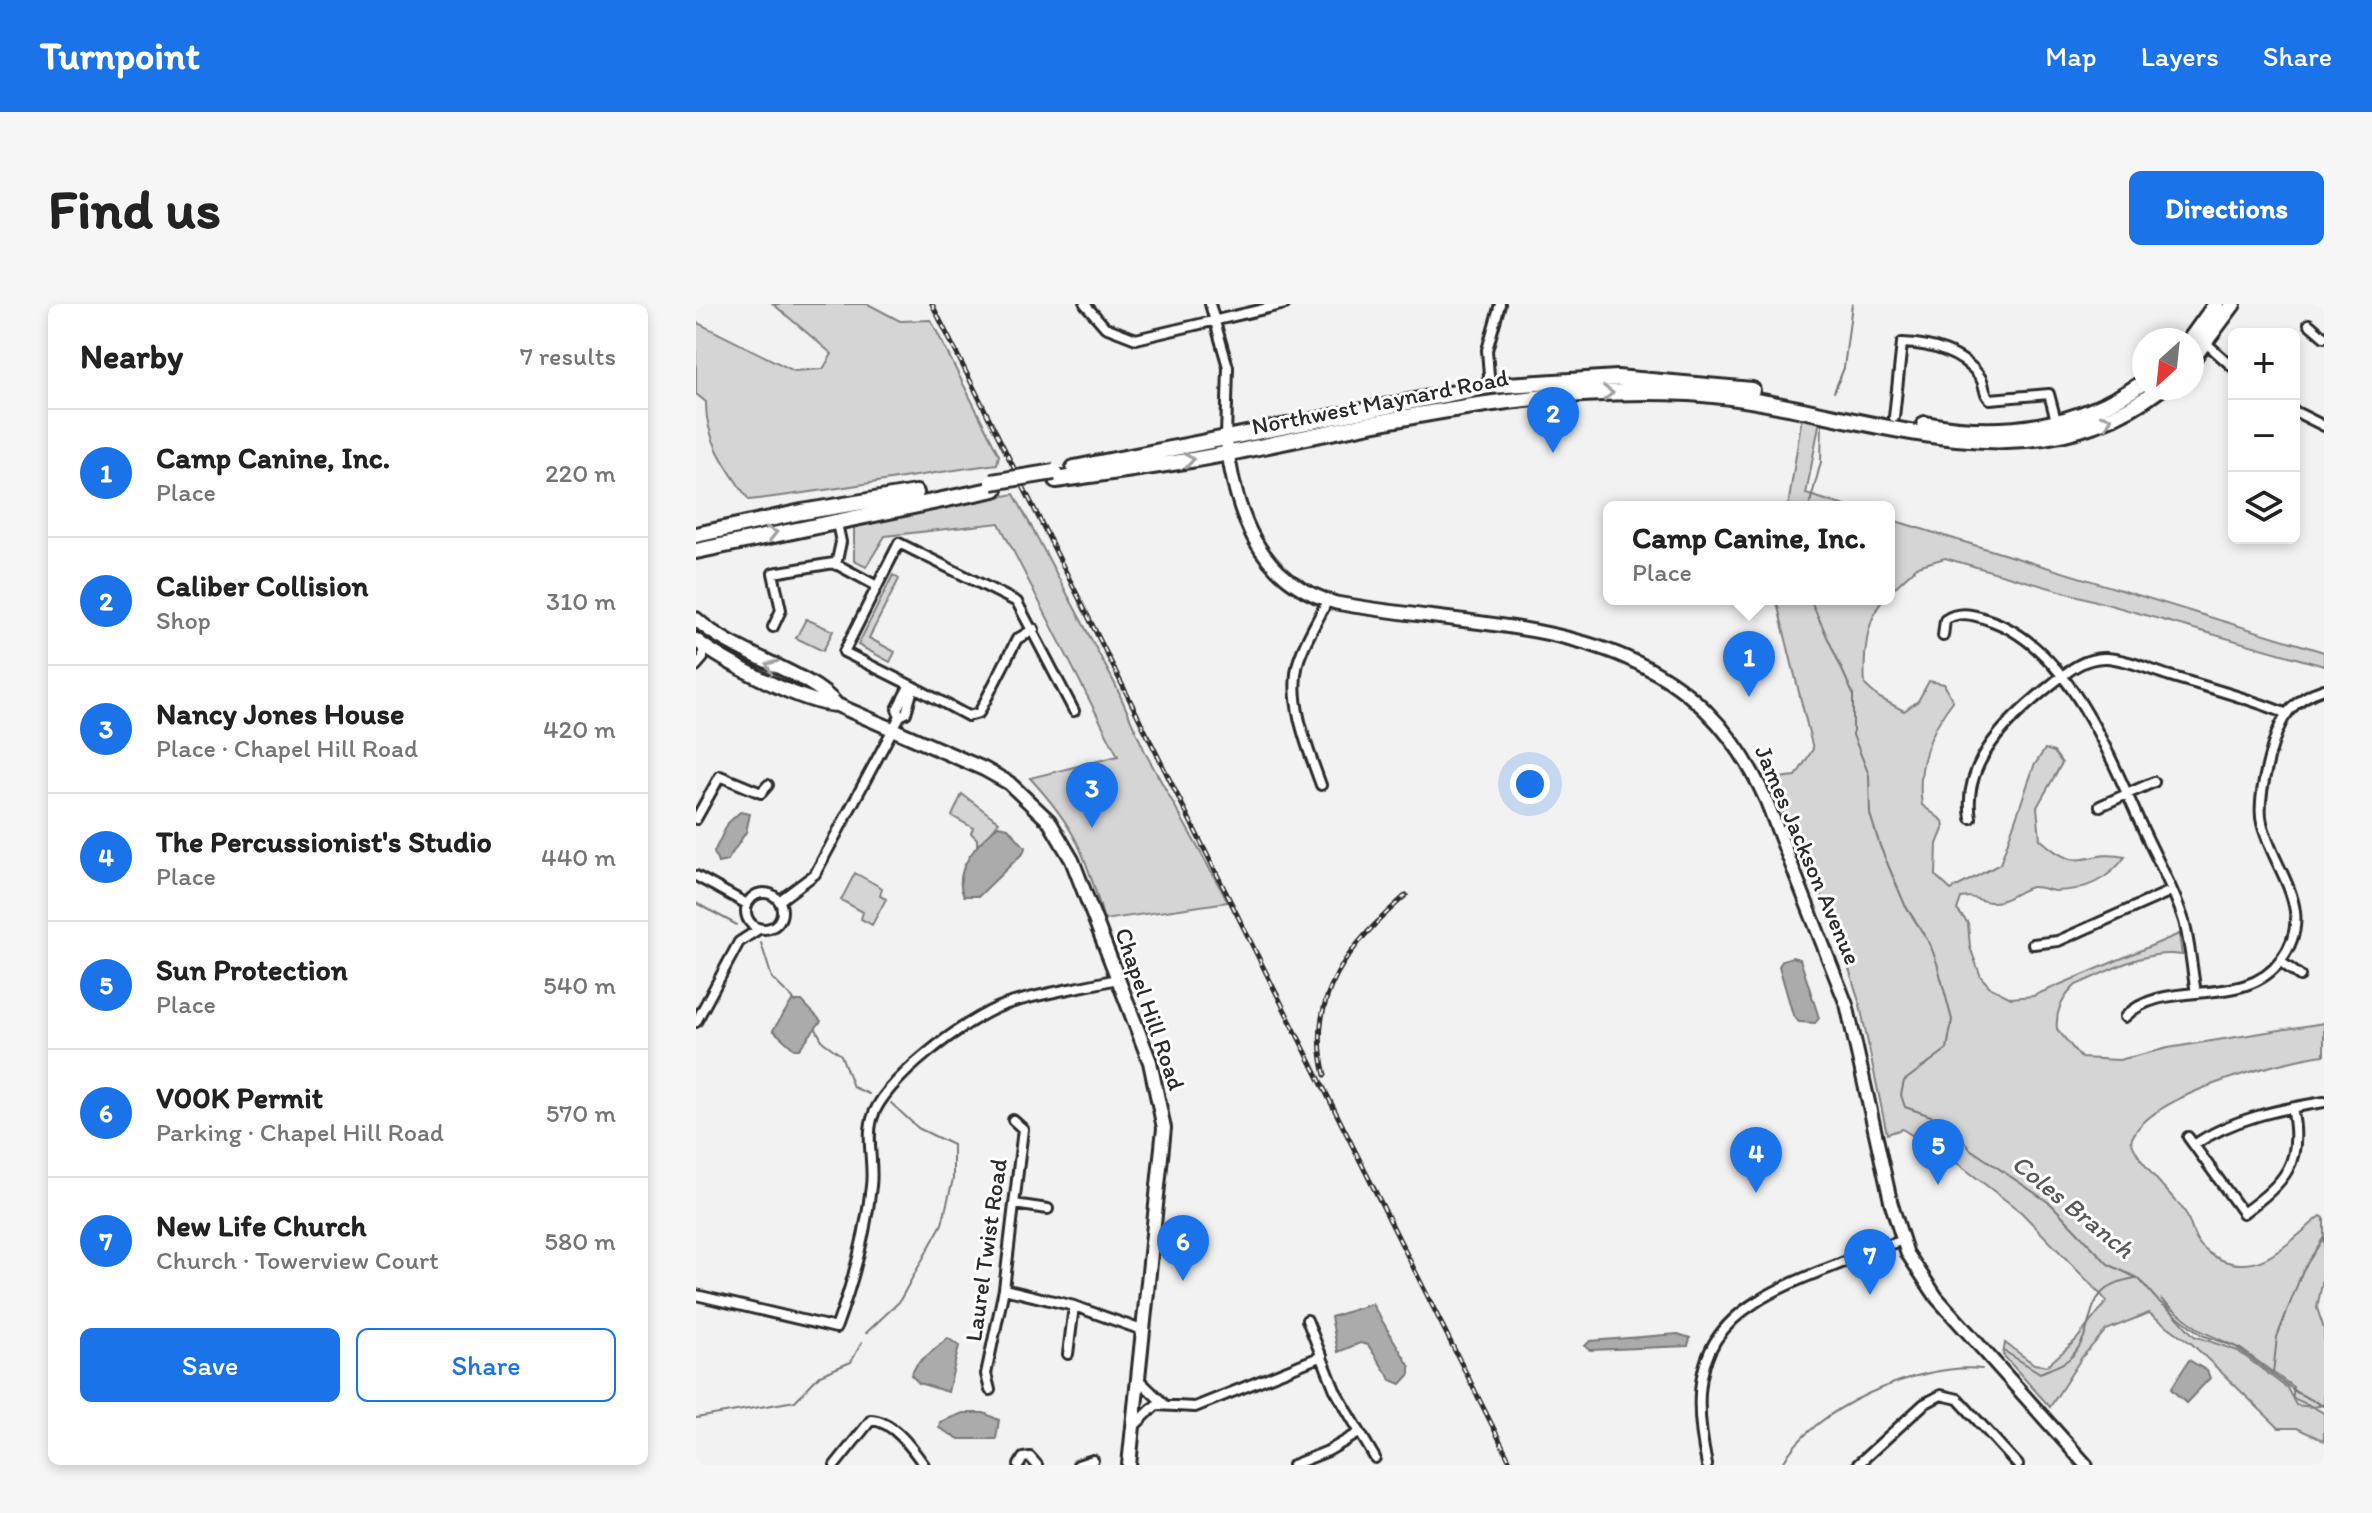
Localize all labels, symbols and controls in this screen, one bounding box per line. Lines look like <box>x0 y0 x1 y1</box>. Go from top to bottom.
text: Turnpoint <box>40 33 200 79</box>
text: Map <box>2045 39 2097 73</box>
text: Layers <box>2141 39 2219 73</box>
text: Share <box>2263 39 2332 73</box>
button: Directions <box>2129 171 2324 245</box>
text: Find us <box>48 175 221 242</box>
north arrow <box>2132 328 2204 400</box>
map controls <box>2228 328 2300 544</box>
button: + <box>2228 328 2300 400</box>
text: Nearby <box>80 336 183 377</box>
text: 7 results <box>520 340 616 372</box>
street label: Northwest Maynard Road <box>1249 362 1511 441</box>
one-way arrow <box>1602 384 1615 401</box>
pin: 2 <box>1527 387 1579 453</box>
button: − <box>2228 400 2300 472</box>
one-way arrow <box>2098 414 2113 430</box>
text: Camp Canine, Inc. <box>156 439 390 476</box>
one-way arrow <box>1182 452 1196 469</box>
text: 1 <box>100 457 112 489</box>
text: 220 m <box>545 457 616 489</box>
button: layers <box>2228 472 2300 544</box>
text: Place <box>156 476 216 508</box>
popup <box>1603 501 1895 605</box>
text: Camp Canine, Inc. <box>1632 519 1866 556</box>
one-way arrow <box>765 525 778 542</box>
text: Place <box>1632 556 1692 588</box>
text: Caliber Collision <box>156 567 369 604</box>
text: 2 <box>99 585 113 617</box>
text: 310 m <box>546 585 616 617</box>
text: Shop <box>156 604 211 636</box>
pin: 1 <box>1723 631 1775 697</box>
one-way arrow <box>765 660 780 676</box>
text: Nancy Jones House <box>156 695 404 732</box>
text: 3 <box>99 713 113 745</box>
text: 420 m <box>543 713 616 745</box>
text: Place · Chapel Hill Road <box>156 732 418 764</box>
street label: James Jackson Avenue <box>1749 741 1868 969</box>
pin: 3 <box>1066 762 1118 828</box>
your location <box>1510 764 1550 804</box>
text: The Percussionist's Studio <box>156 823 492 860</box>
text: 4 <box>98 841 114 873</box>
text: 440 m <box>541 841 616 873</box>
text: Place <box>156 860 216 892</box>
street label: Chapel Hill Road <box>1109 924 1192 1094</box>
text: Sun Protection <box>156 951 348 988</box>
text: 5 <box>99 969 113 1001</box>
text: 540 m <box>543 969 616 1001</box>
text: Place <box>156 988 216 1020</box>
text: V00K Permit <box>156 1079 323 1116</box>
text: 6 <box>99 1097 113 1129</box>
text: 570 m <box>546 1097 616 1129</box>
text: Parking · Chapel Hill Road <box>156 1116 444 1148</box>
pin: 5 <box>1912 1119 1964 1185</box>
pin: 4 <box>1730 1127 1782 1193</box>
water label: Coles Branch <box>2006 1147 2141 1265</box>
street label: Laurel Twist Road <box>958 1157 1013 1343</box>
text: New Life Church <box>156 1207 366 1244</box>
pin: 6 <box>1157 1215 1209 1281</box>
text: 7 <box>100 1225 112 1257</box>
text: 580 m <box>544 1225 616 1257</box>
pin: 7 <box>1844 1229 1896 1295</box>
text: Church · Towerview Court <box>156 1244 439 1276</box>
button: Save <box>80 1328 340 1402</box>
button: Share <box>356 1328 616 1402</box>

